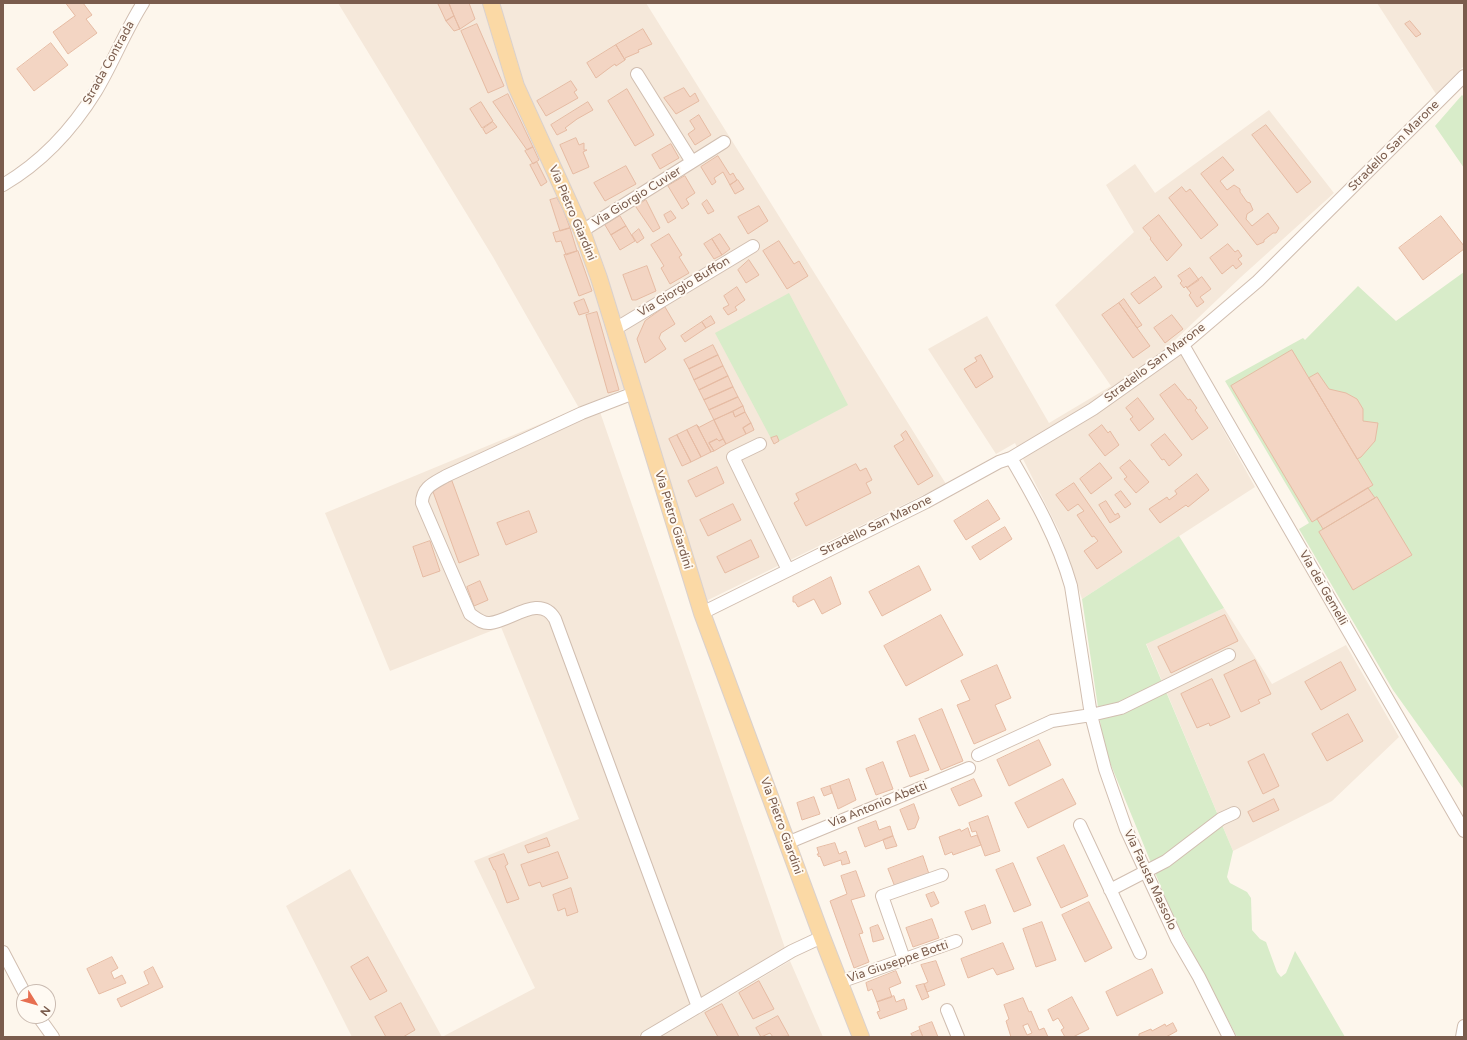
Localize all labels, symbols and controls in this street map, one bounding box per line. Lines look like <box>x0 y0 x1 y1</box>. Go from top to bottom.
street label: Strada Contrada <box>80 19 138 107</box>
street label: Stradello San Marone <box>1346 98 1442 194</box>
street label: Via Pietro Giardini <box>545 163 599 263</box>
street label: Via Giorgio Cuvier <box>590 164 684 230</box>
street label: Via Giorgio Buffon <box>635 254 733 320</box>
street label: Stradello San Marone <box>1102 320 1208 406</box>
street label: Via Pietro Giardini <box>651 469 695 571</box>
street label: Stradello San Marone <box>818 493 934 559</box>
street label: Via dei Gemelli <box>1296 548 1350 628</box>
street label: Via Pietro Giardini <box>757 775 805 877</box>
street label: Via Antonio Abetti <box>827 779 929 831</box>
street label: Via Fausta Massolo <box>1120 828 1180 932</box>
street label: Via Giuseppe Botti <box>846 938 950 986</box>
north arrow <box>16 984 56 1024</box>
text: N <box>37 1003 53 1018</box>

